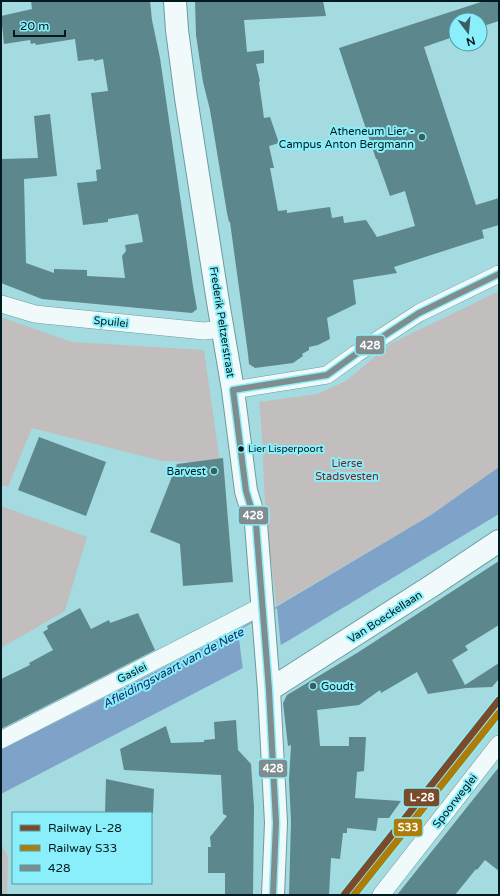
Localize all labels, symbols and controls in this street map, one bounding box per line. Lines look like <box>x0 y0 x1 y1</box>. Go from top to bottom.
scale bar <box>14 12 65 38</box>
north arrow <box>448 12 488 52</box>
text: 20 m <box>20 19 49 33</box>
text: N <box>465 34 477 49</box>
place label: Atheneum Lier - Campus Anton Bergmann <box>279 125 414 151</box>
marker: Atheneum Lier - Campus Anton Bergmann <box>417 132 427 142</box>
street label: Frederik Peltzerstraat <box>207 266 237 378</box>
street label: Spuilei <box>93 314 129 330</box>
line badge: 428 <box>355 335 385 355</box>
text: 428 <box>360 339 380 352</box>
place label: Lier Lisperpoort <box>248 443 323 455</box>
marker: Lier Lisperpoort <box>236 444 246 454</box>
park label: Lierse Stadsvesten <box>315 457 379 483</box>
place label: Barvest <box>167 465 206 478</box>
marker: Barvest <box>209 466 219 476</box>
line badge: 428 <box>238 506 269 525</box>
text: 428 <box>243 509 263 522</box>
street label: Van Boeckellaan <box>345 588 425 646</box>
water label: Afleidingsvaart van de Nete <box>100 624 247 711</box>
street label: Gaslei <box>115 660 149 686</box>
place label: Goudt <box>321 680 354 693</box>
marker: Goudt <box>308 681 318 691</box>
line badge: 428 <box>258 759 288 778</box>
text: 428 <box>263 762 283 775</box>
street label: Spoorweglei <box>430 771 480 831</box>
line badge: L-28 <box>403 788 440 807</box>
text: L-28 <box>410 791 434 804</box>
legend <box>12 812 152 884</box>
line badge: S33 <box>393 818 423 837</box>
text: Railway L-28 <box>48 821 122 835</box>
text: S33 <box>398 821 418 834</box>
text: Railway S33 <box>48 841 117 855</box>
text: 428 <box>48 861 71 875</box>

